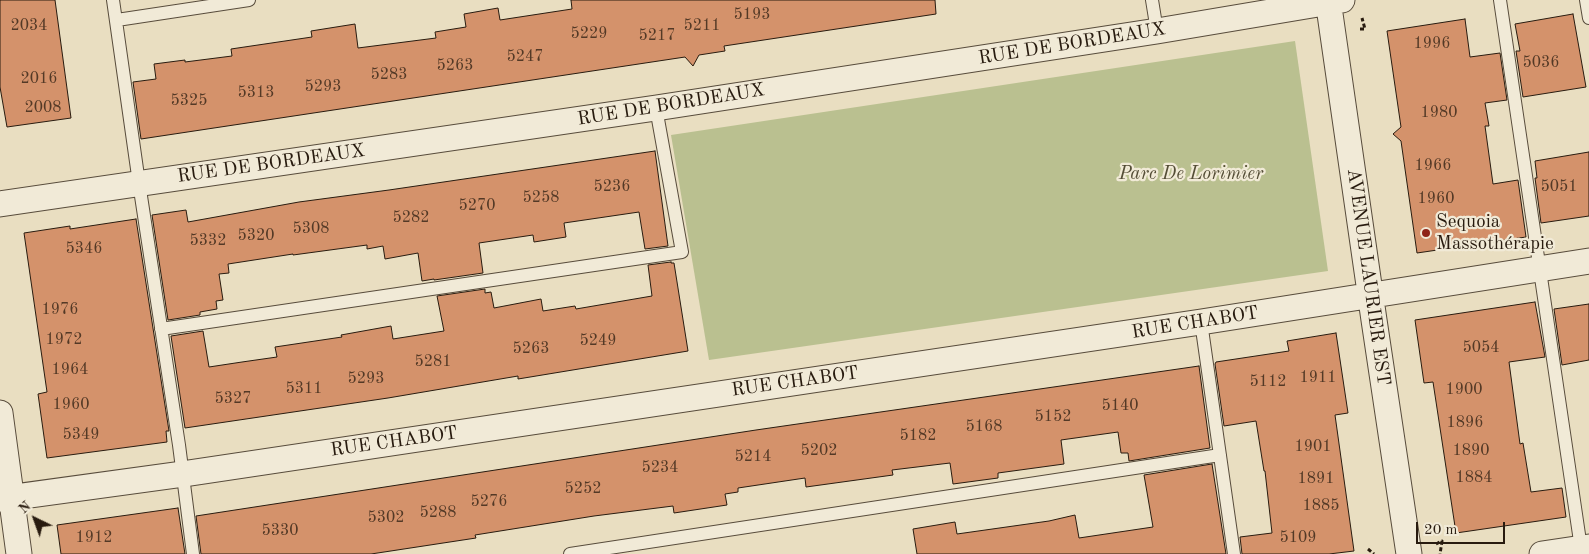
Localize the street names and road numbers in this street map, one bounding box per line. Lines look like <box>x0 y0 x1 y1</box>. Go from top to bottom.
street label: RUE DE BORDEAUX <box>977 18 1167 70</box>
street label: RUE DE BORDEAUX <box>576 79 766 131</box>
street label: RUE DE BORDEAUX <box>176 140 366 188</box>
street label: AVENUE LAURIER EST <box>1341 167 1395 387</box>
street label: RUE CHABOT <box>1130 302 1260 344</box>
street label: RUE CHABOT <box>730 362 860 402</box>
street label: RUE CHABOT <box>329 422 459 462</box>

